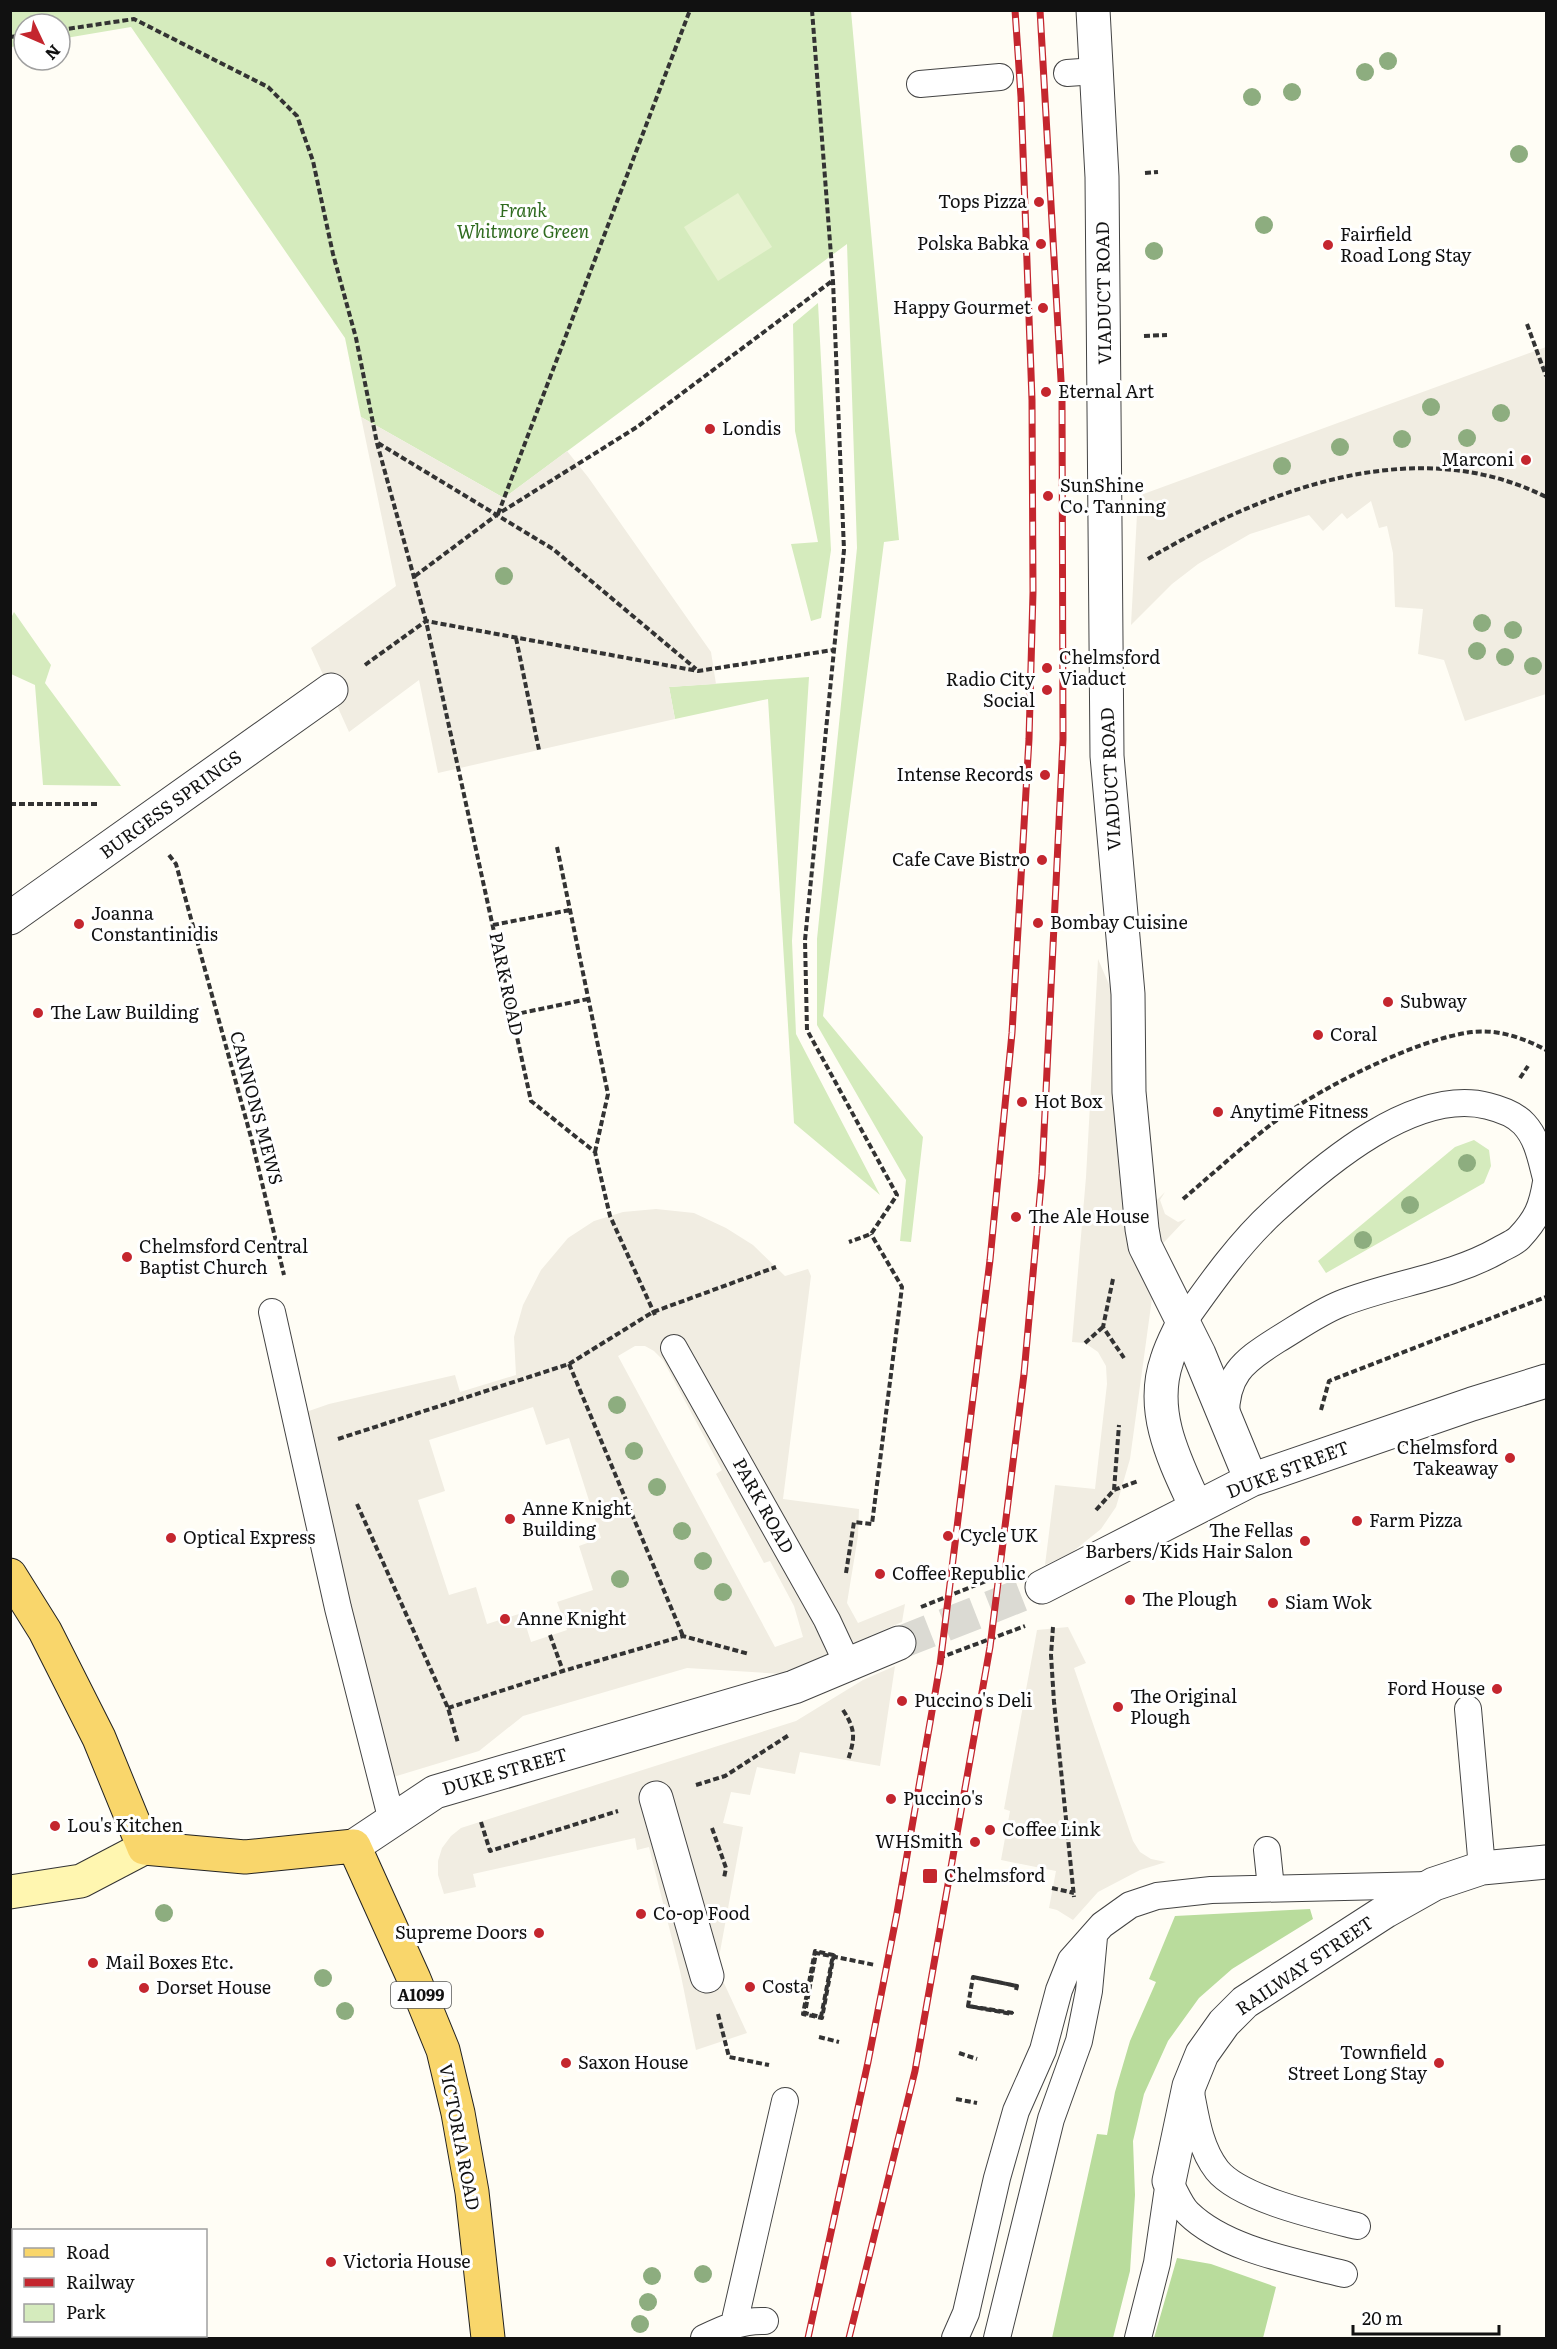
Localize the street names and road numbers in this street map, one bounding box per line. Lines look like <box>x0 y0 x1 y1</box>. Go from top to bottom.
street label: VIADUCT ROAD <box>1088 221 1117 365</box>
street label: VIADUCT ROAD <box>1092 707 1127 851</box>
street label: BURGESS SPRINGS <box>93 743 247 865</box>
street label: PARK ROAD <box>483 929 532 1038</box>
street label: CANNONS MEWS <box>224 1028 291 1187</box>
street label: DUKE STREET <box>1222 1433 1353 1504</box>
street label: PARK ROAD <box>727 1453 802 1558</box>
street label: DUKE STREET <box>439 1740 571 1801</box>
street label: RAILWAY STREET <box>1230 1908 1379 2021</box>
road number: A1099 <box>391 1982 451 2008</box>
street label: VICTORIA ROAD <box>433 2061 488 2212</box>

